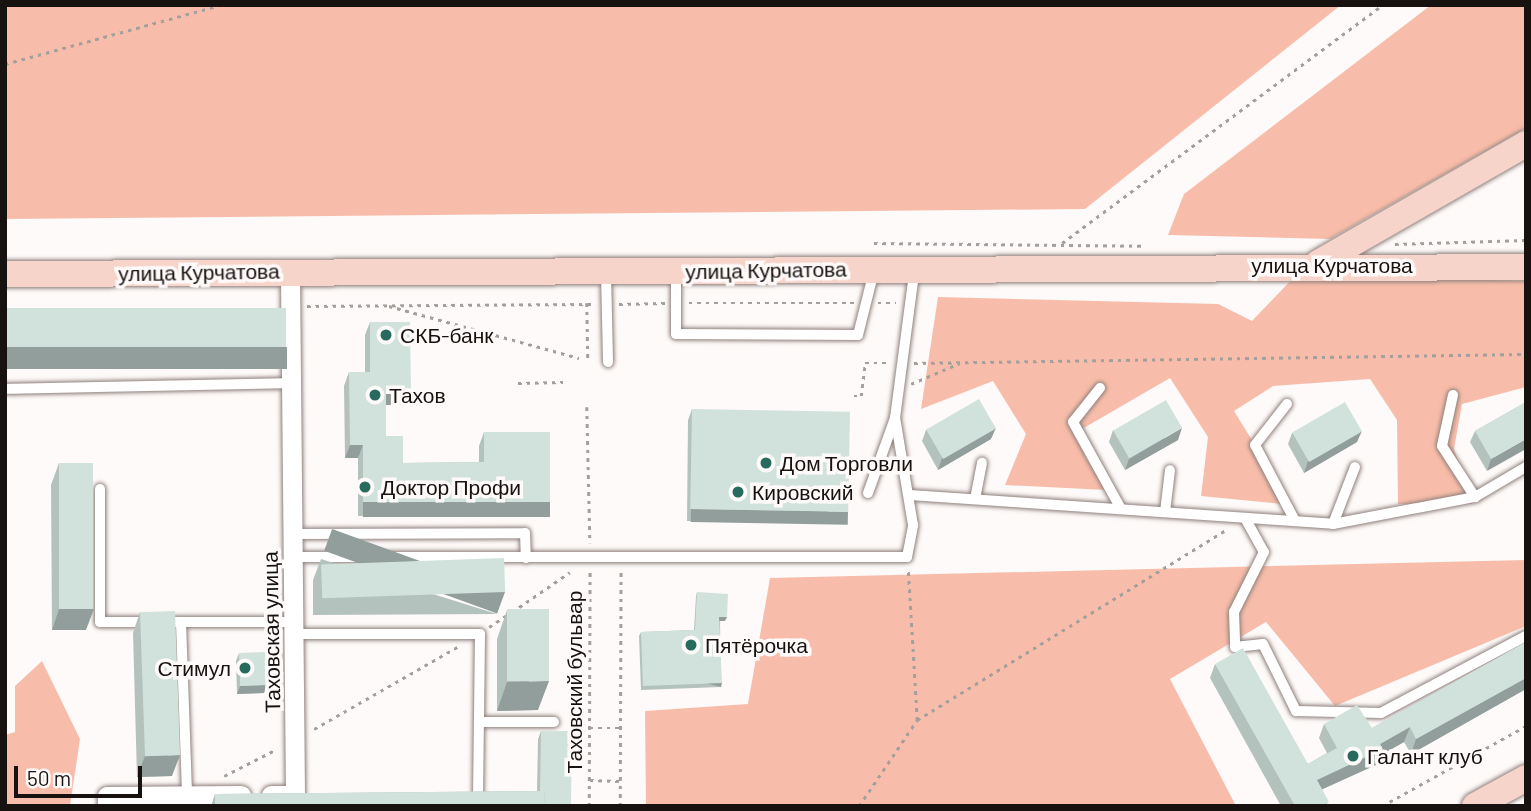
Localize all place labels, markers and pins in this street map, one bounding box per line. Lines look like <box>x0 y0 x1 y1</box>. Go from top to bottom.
place label: СКБ-банк <box>400 322 493 348</box>
marker: СКБ-банк <box>378 327 394 343</box>
place label: Тахов <box>389 382 446 408</box>
marker: Тахов <box>367 387 383 403</box>
place label: Дом Торговли <box>780 450 913 476</box>
marker: Дом Торговли <box>758 455 774 471</box>
place label: Доктор Профи <box>381 474 521 500</box>
marker: Доктор Профи <box>355 477 375 497</box>
place label: Кировский <box>752 479 853 505</box>
marker: Кировский <box>730 484 746 500</box>
place label: Пятёрочка <box>705 632 808 658</box>
marker: Пятёрочка <box>683 637 699 653</box>
place label: Стимул <box>158 655 231 681</box>
marker: Стимул <box>237 660 253 676</box>
place label: Галант клуб <box>1367 743 1483 769</box>
marker: Галант клуб <box>1345 748 1361 764</box>

